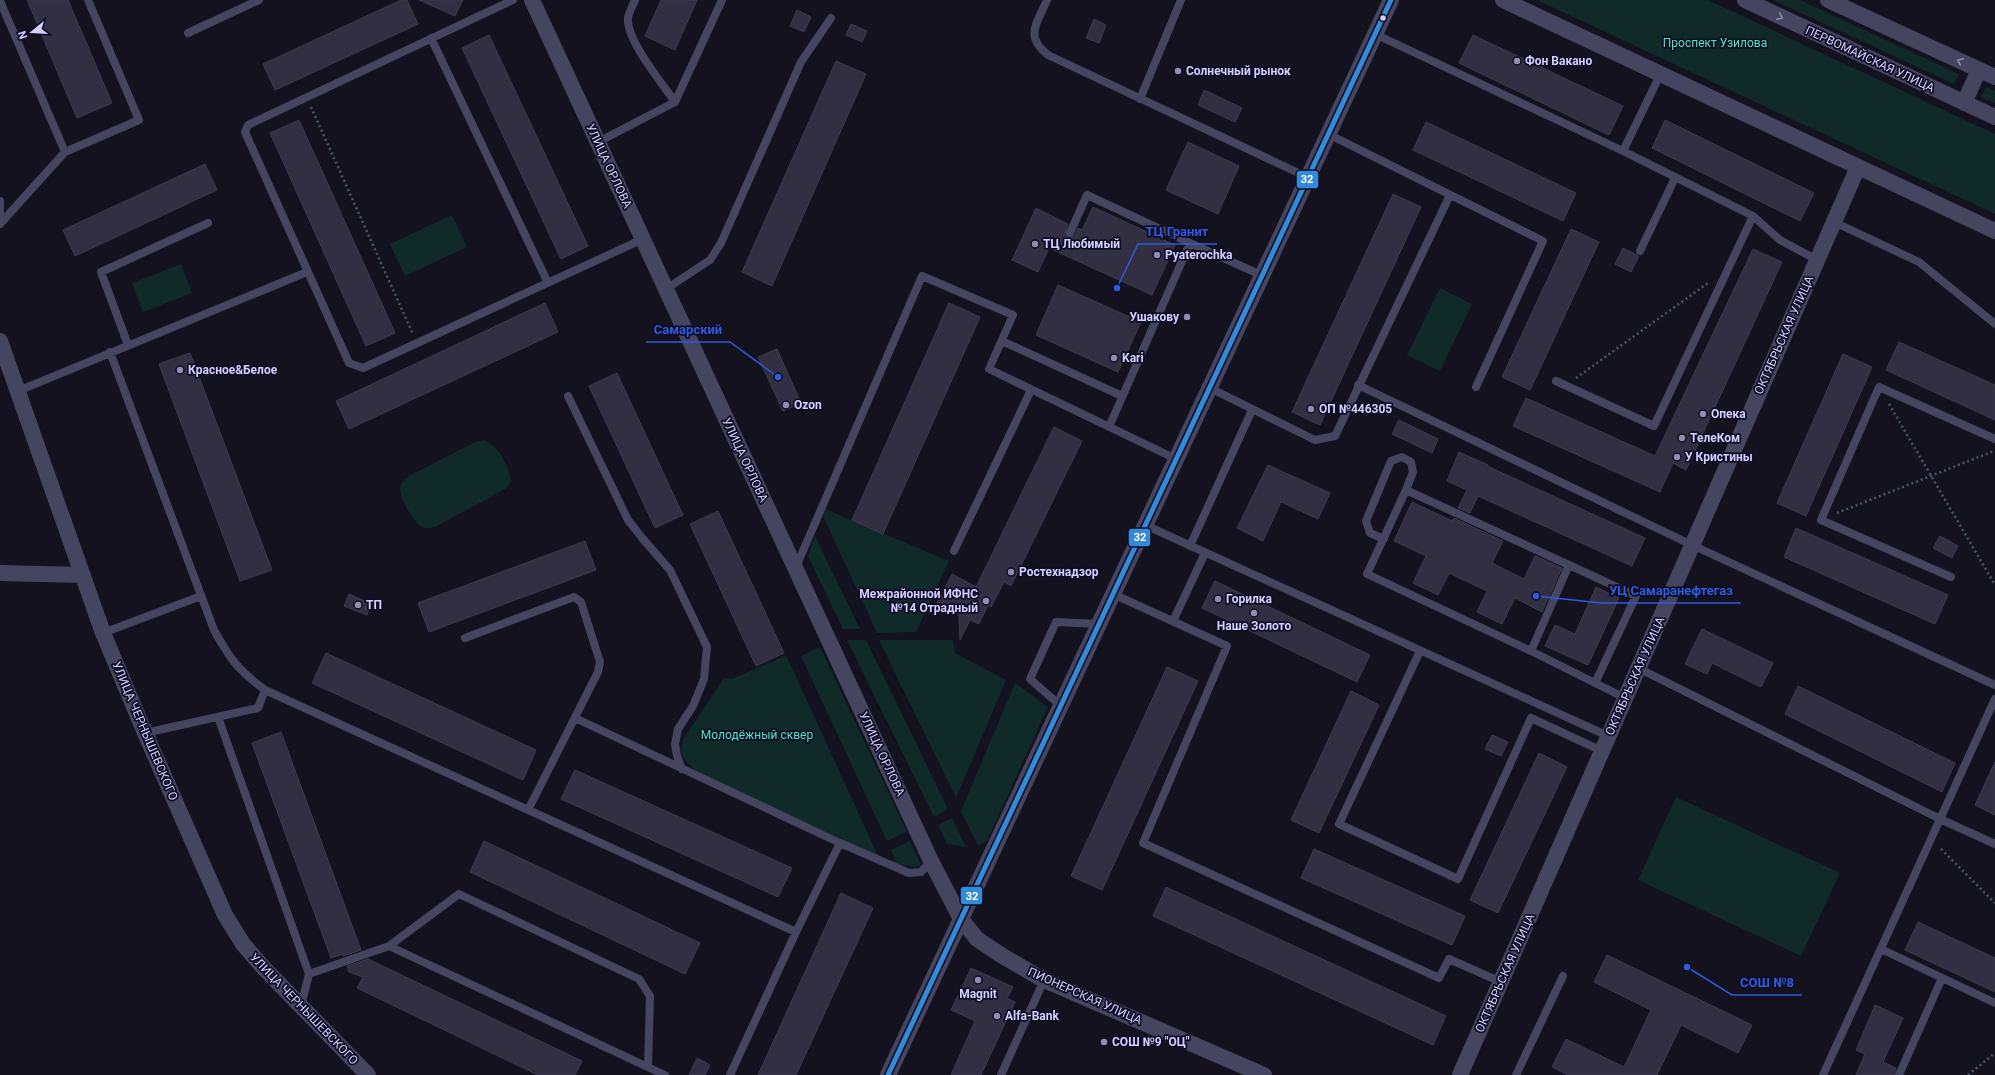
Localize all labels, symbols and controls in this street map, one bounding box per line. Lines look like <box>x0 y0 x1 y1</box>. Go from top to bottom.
north arrow <box>12 12 52 52</box>
one-way arrow <box>1776 12 1783 20</box>
unlabelled marker <box>1378 13 1388 23</box>
street label: ПЕРВОМАЙСКАЯ УЛИЦА <box>1803 22 1937 95</box>
text: N <box>16 29 30 41</box>
park label: Проспект Узилова <box>1663 36 1767 50</box>
place label: Фон Вакано <box>1525 54 1592 68</box>
marker: Фон Вакано <box>1512 56 1522 66</box>
one-way arrow <box>1956 58 1964 66</box>
place label: Солнечный рынок <box>1186 64 1291 78</box>
marker: Солнечный рынок <box>1173 66 1183 76</box>
street label: УЛИЦА ОРЛОВА <box>583 122 635 211</box>
line badge: 32 <box>1296 170 1319 189</box>
text: 32 <box>1301 173 1313 186</box>
callout: ТЦ Гранит <box>1138 219 1217 244</box>
text: ТЦ Гранит <box>1146 224 1209 239</box>
place label: ТЦ Любимый <box>1043 237 1120 251</box>
marker: ТЦ Любимый <box>1030 239 1040 249</box>
place label: Pyaterochka <box>1165 248 1233 262</box>
marker: Pyaterochka <box>1152 250 1162 260</box>
street label: ОКТЯБРЬСКАЯ УЛИЦА <box>1751 273 1817 396</box>
place label: Ушакову <box>1130 310 1180 324</box>
marker: Ушакову <box>1182 312 1192 322</box>
callout: Самарский <box>646 317 730 342</box>
text: Самарский <box>654 322 722 337</box>
place label: Kari <box>1122 351 1144 365</box>
marker: Kari <box>1109 353 1119 363</box>
place label: Красное&Белое <box>188 363 278 377</box>
marker: Красное&Белое <box>175 365 185 375</box>
place label: Ozon <box>794 398 822 412</box>
marker: Ozon <box>781 400 791 410</box>
place label: ОП №446305 <box>1319 402 1392 416</box>
marker: ОП №446305 <box>1306 404 1316 414</box>
place label: Опека <box>1711 407 1746 421</box>
marker: Опека <box>1698 409 1708 419</box>
street label: УЛИЦА ОРЛОВА <box>719 416 771 505</box>
place label: ТелеКом <box>1690 431 1740 445</box>
marker: ТелеКом <box>1677 433 1687 443</box>
place label: У Кристины <box>1685 450 1753 464</box>
marker: У Кристины <box>1672 452 1682 462</box>
line badge: 32 <box>1128 528 1151 547</box>
text: 32 <box>1134 531 1146 544</box>
place label: Ростехнадзор <box>1019 565 1099 579</box>
marker: Ростехнадзор <box>1006 567 1016 577</box>
callout: УЦ Самаранефтегаз <box>1601 578 1741 603</box>
text: УЦ Самаранефтегаз <box>1609 583 1733 598</box>
place label: Межрайонной ИФНС №14 Отрадный <box>859 587 978 615</box>
place label: Горилка <box>1226 592 1273 606</box>
marker: Горилка <box>1213 594 1223 604</box>
marker: Межрайонной ИФНС №14 Отрадный <box>981 596 991 606</box>
place label: ТП <box>366 598 382 612</box>
marker: ТП <box>353 600 363 610</box>
marker: Наше Золото <box>1249 608 1259 618</box>
street label: ОКТЯБРЬСКАЯ УЛИЦА <box>1602 614 1668 737</box>
place label: Наше Золото <box>1217 619 1291 633</box>
street label: УЛИЦА ЧЕРНЫШЕВСКОГО <box>109 660 181 802</box>
street label: УЛИЦА ОРЛОВА <box>856 710 908 799</box>
park label: Молодёжный сквер <box>701 728 813 742</box>
line badge: 32 <box>960 886 983 905</box>
text: 32 <box>966 890 978 903</box>
street label: ОКТЯБРЬСКАЯ УЛИЦА <box>1472 911 1538 1034</box>
street label: УЛИЦА ЧЕРНЫШЕВСКОГО <box>247 950 361 1068</box>
street label: ПИОНЕРСКАЯ УЛИЦА <box>1026 965 1144 1028</box>
callout: СОШ №8 <box>1732 970 1802 995</box>
marker: Magnit <box>973 975 983 985</box>
text: СОШ №8 <box>1740 975 1794 990</box>
place label: Magnit <box>959 987 997 1001</box>
place label: Alfa-Bank <box>1005 1009 1059 1023</box>
marker: Alfa-Bank <box>992 1011 1002 1021</box>
place label: СОШ №9 "ОЦ" <box>1112 1035 1190 1049</box>
marker: СОШ №9 "ОЦ" <box>1099 1037 1109 1047</box>

